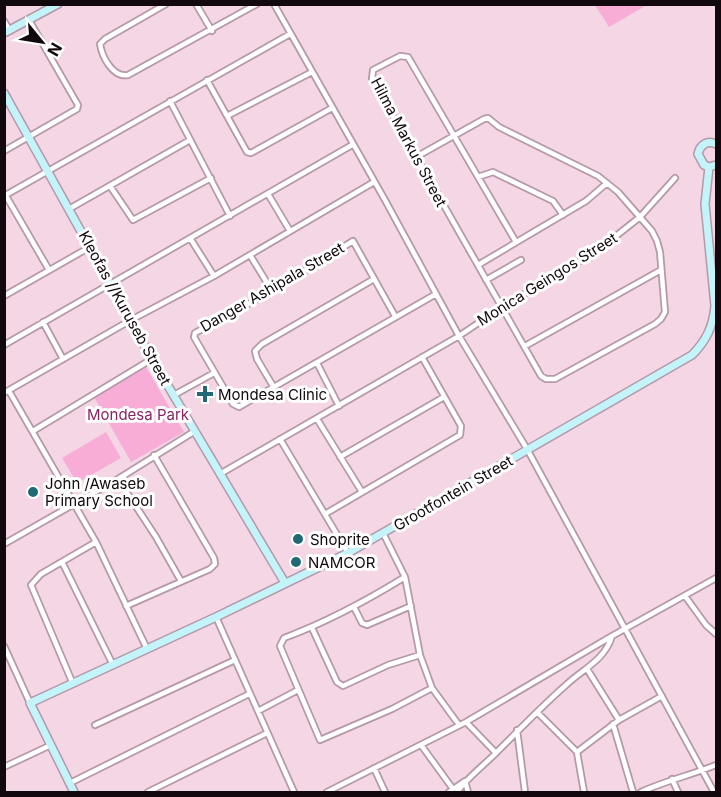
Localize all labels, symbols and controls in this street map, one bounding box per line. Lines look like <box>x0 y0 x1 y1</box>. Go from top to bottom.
north arrow <box>12 12 72 72</box>
text: N <box>43 39 67 60</box>
street label: Hilma Markus Street <box>367 74 451 210</box>
street label: Kleofas //Kuruseb Street <box>75 228 175 389</box>
street label: Monica Geingos Street <box>473 228 621 330</box>
street label: Danger Ashipala Street <box>197 238 347 336</box>
marker: Mondesa Clinic <box>196 385 214 403</box>
place label: Mondesa Clinic <box>218 385 327 404</box>
park label: Mondesa Park <box>87 405 190 424</box>
street label: Grootfontein Street <box>390 451 516 535</box>
place label: John /Awaseb Primary School <box>45 474 153 510</box>
marker: John /Awaseb Primary School <box>26 485 40 499</box>
place label: Shoprite <box>310 530 370 549</box>
marker: Shoprite <box>291 532 305 546</box>
place label: NAMCOR <box>308 553 376 572</box>
marker: NAMCOR <box>289 555 303 569</box>

